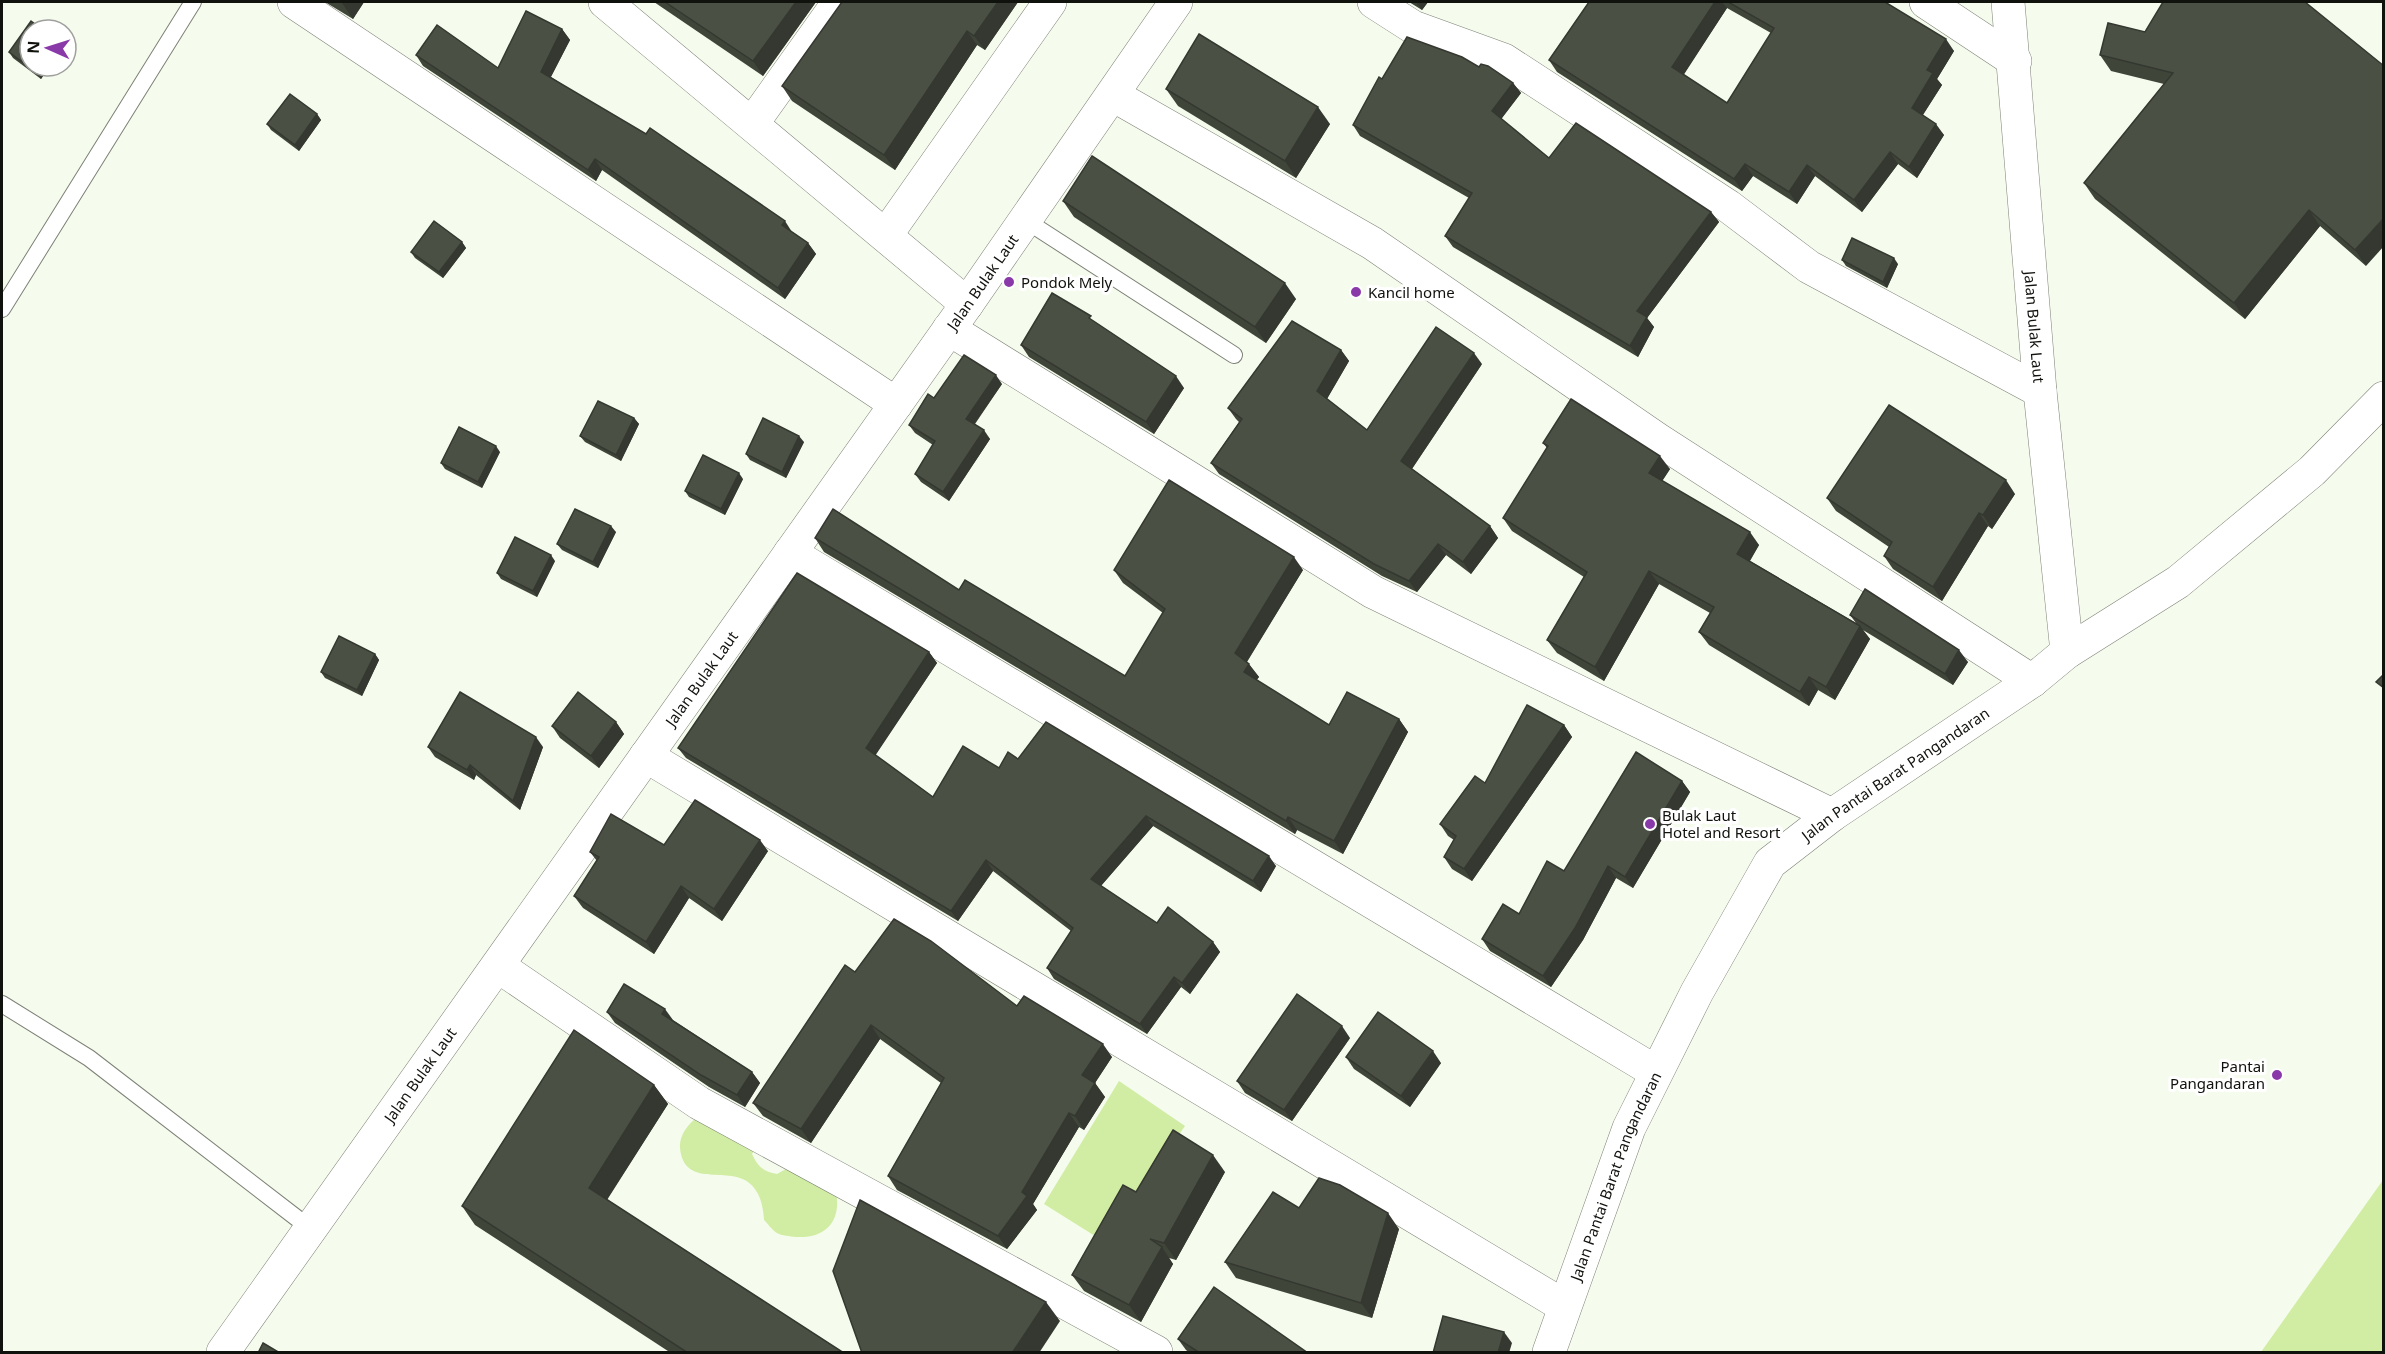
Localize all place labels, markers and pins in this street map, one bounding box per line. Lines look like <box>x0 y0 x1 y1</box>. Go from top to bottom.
place label: Pondok Mely <box>1021 272 1113 292</box>
marker: Pondok Mely <box>1002 275 1016 289</box>
place label: Kancil home <box>1368 282 1455 302</box>
marker: Kancil home <box>1349 285 1363 299</box>
place label: Bulak Laut Hotel and Resort <box>1662 805 1781 842</box>
marker: Bulak Laut Hotel and Resort <box>1643 817 1657 831</box>
place label: Pantai Pangandaran <box>2170 1056 2265 1093</box>
marker: Pantai Pangandaran <box>2270 1068 2284 1082</box>

